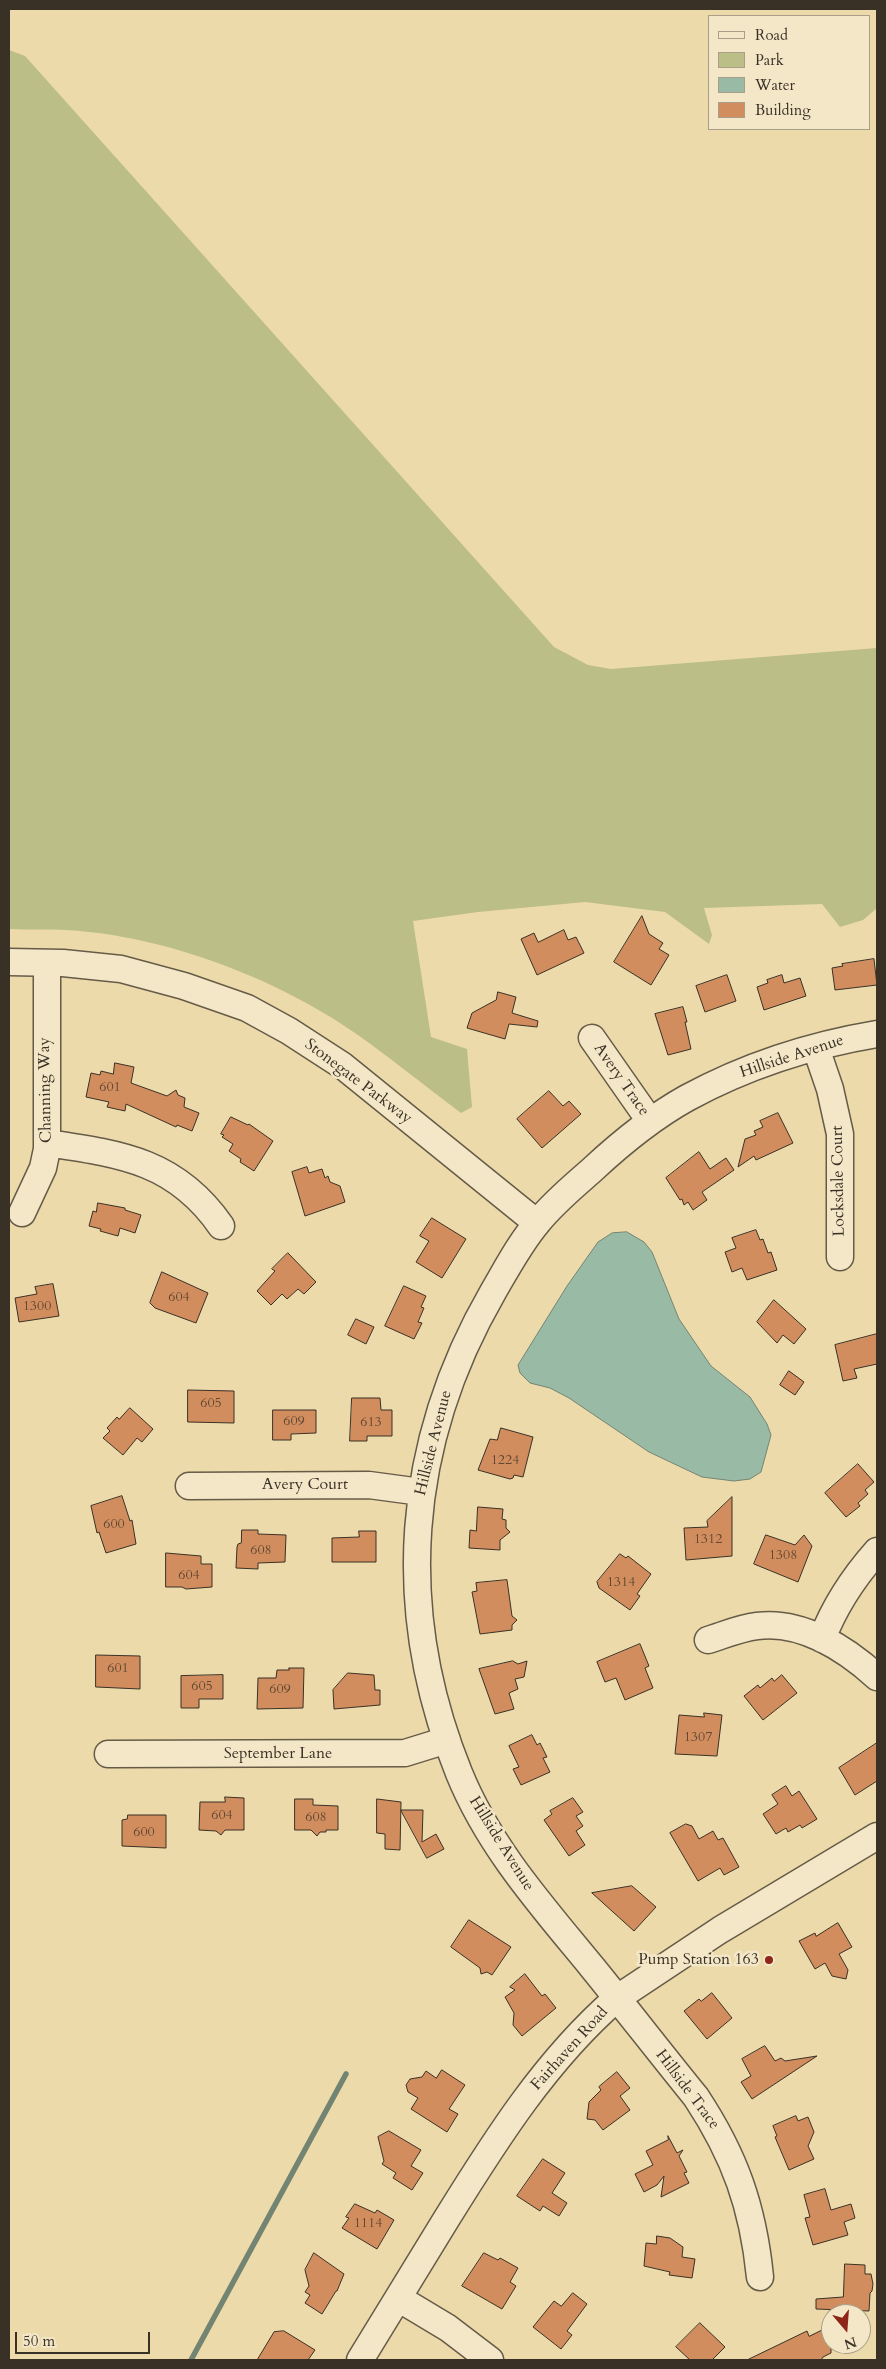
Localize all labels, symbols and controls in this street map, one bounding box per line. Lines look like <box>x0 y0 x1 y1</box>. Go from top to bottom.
legend <box>708 15 871 130</box>
text: Road <box>755 25 788 45</box>
text: Park <box>755 50 784 70</box>
text: Water <box>755 75 795 95</box>
text: Building <box>755 100 811 120</box>
street label: Hillside Avenue <box>738 1031 846 1083</box>
street label: Stonegate Parkway <box>300 1035 416 1129</box>
street label: Channing Way <box>35 1037 57 1143</box>
street label: Avery Trace <box>589 1040 653 1120</box>
house number: 601 <box>99 1080 121 1096</box>
street label: Locksdale Court <box>828 1125 850 1237</box>
house number: 604 <box>168 1290 190 1306</box>
house number: 1300 <box>23 1299 51 1315</box>
street label: Hillside Avenue <box>412 1388 456 1498</box>
house number: 605 <box>200 1396 222 1412</box>
house number: 609 <box>283 1414 305 1430</box>
house number: 613 <box>360 1415 382 1431</box>
house number: 1224 <box>491 1453 519 1469</box>
street label: Avery Court <box>262 1475 348 1495</box>
house number: 600 <box>103 1517 125 1533</box>
house number: 1312 <box>694 1532 722 1548</box>
house number: 608 <box>250 1543 272 1559</box>
house number: 1308 <box>769 1548 797 1564</box>
house number: 604 <box>178 1568 200 1584</box>
house number: 1314 <box>607 1575 635 1591</box>
house number: 601 <box>107 1661 129 1677</box>
house number: 605 <box>191 1679 213 1695</box>
house number: 609 <box>269 1682 291 1698</box>
house number: 1307 <box>684 1730 712 1746</box>
street label: September Lane <box>224 1744 332 1764</box>
street label: Hillside Avenue <box>464 1793 538 1895</box>
house number: 604 <box>211 1808 233 1824</box>
house number: 608 <box>305 1810 327 1826</box>
house number: 600 <box>133 1825 155 1841</box>
place label: Pump Station 163 <box>638 1950 759 1970</box>
marker: Pump Station 163 <box>763 1954 775 1966</box>
street label: Fairhaven Road <box>527 2003 613 2095</box>
street label: Hillside Trace <box>651 2046 723 2134</box>
house number: 1114 <box>354 2216 382 2232</box>
north arrow <box>821 2304 871 2354</box>
scale bar <box>18 2322 152 2354</box>
text: 50 m <box>23 2331 55 2351</box>
text: N <box>842 2332 859 2354</box>

